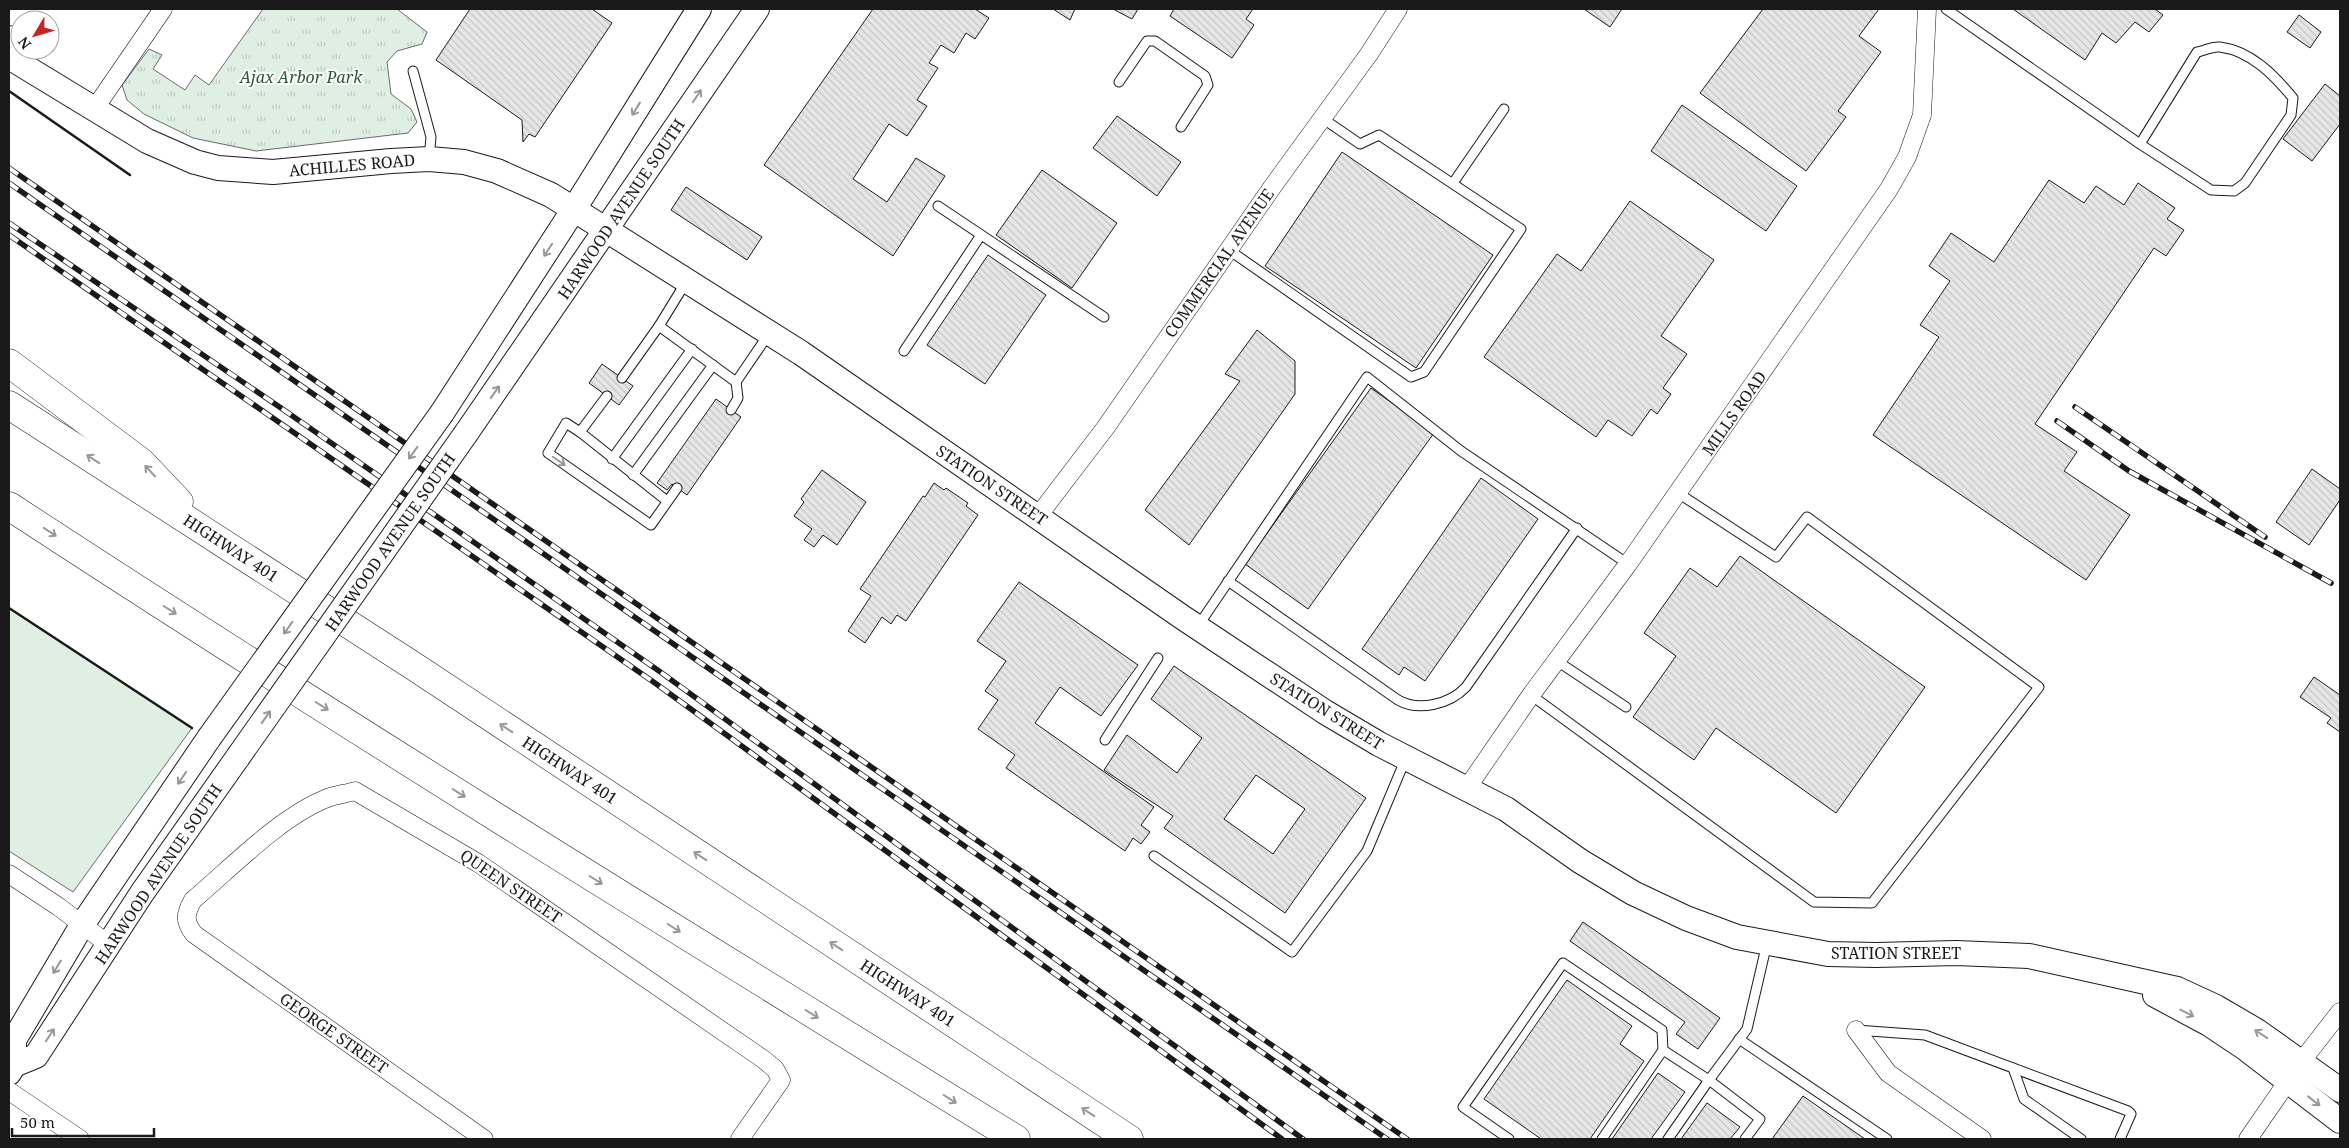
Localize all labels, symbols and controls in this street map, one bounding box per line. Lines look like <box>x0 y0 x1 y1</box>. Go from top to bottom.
north arrow <box>10 10 60 60</box>
text: N <box>13 33 35 54</box>
park label: Ajax Arbor Park <box>239 66 363 88</box>
one-way arrow <box>693 90 703 104</box>
one-way arrow <box>631 102 642 116</box>
street label: HARWOOD AVENUE SOUTH <box>552 114 690 303</box>
street label: ACHILLES ROAD <box>288 149 416 181</box>
street label: COMMERCIAL AVENUE <box>1159 184 1279 342</box>
one-way arrow <box>542 242 552 256</box>
street label: MILLS ROAD <box>1697 366 1771 460</box>
one-way arrow <box>490 385 500 399</box>
street label: STATION STREET <box>932 440 1052 531</box>
one-way arrow <box>408 446 419 459</box>
street label: HARWOOD AVENUE SOUTH <box>320 448 460 636</box>
one-way arrow <box>86 454 100 464</box>
one-way arrow <box>552 456 566 466</box>
one-way arrow <box>144 465 156 478</box>
street label: HIGHWAY 401 <box>179 509 283 587</box>
one-way arrow <box>42 528 56 538</box>
one-way arrow <box>162 605 176 615</box>
one-way arrow <box>283 621 293 635</box>
street label: STATION STREET <box>1266 667 1388 755</box>
one-way arrow <box>314 702 328 712</box>
one-way arrow <box>261 710 271 724</box>
one-way arrow <box>499 723 513 733</box>
street label: HIGHWAY 401 <box>518 731 622 809</box>
one-way arrow <box>177 771 187 785</box>
street label: HARWOOD AVENUE SOUTH <box>89 779 227 968</box>
one-way arrow <box>452 788 466 799</box>
street label: QUEEN STREET <box>456 844 566 928</box>
one-way arrow <box>693 851 707 861</box>
one-way arrow <box>589 875 603 885</box>
one-way arrow <box>666 924 680 934</box>
one-way arrow <box>829 940 843 950</box>
street label: STATION STREET <box>1831 942 1961 964</box>
street label: HIGHWAY 401 <box>856 954 960 1032</box>
one-way arrow <box>52 959 62 973</box>
street label: GEORGE STREET <box>275 987 393 1079</box>
one-way arrow <box>804 1009 818 1019</box>
one-way arrow <box>2179 1009 2194 1018</box>
one-way arrow <box>45 1028 55 1042</box>
one-way arrow <box>2254 1029 2268 1040</box>
one-way arrow <box>943 1094 957 1104</box>
one-way arrow <box>2307 1096 2320 1107</box>
scale bar <box>12 1106 155 1138</box>
one-way arrow <box>1081 1107 1095 1118</box>
text: 50 m <box>20 1112 55 1132</box>

